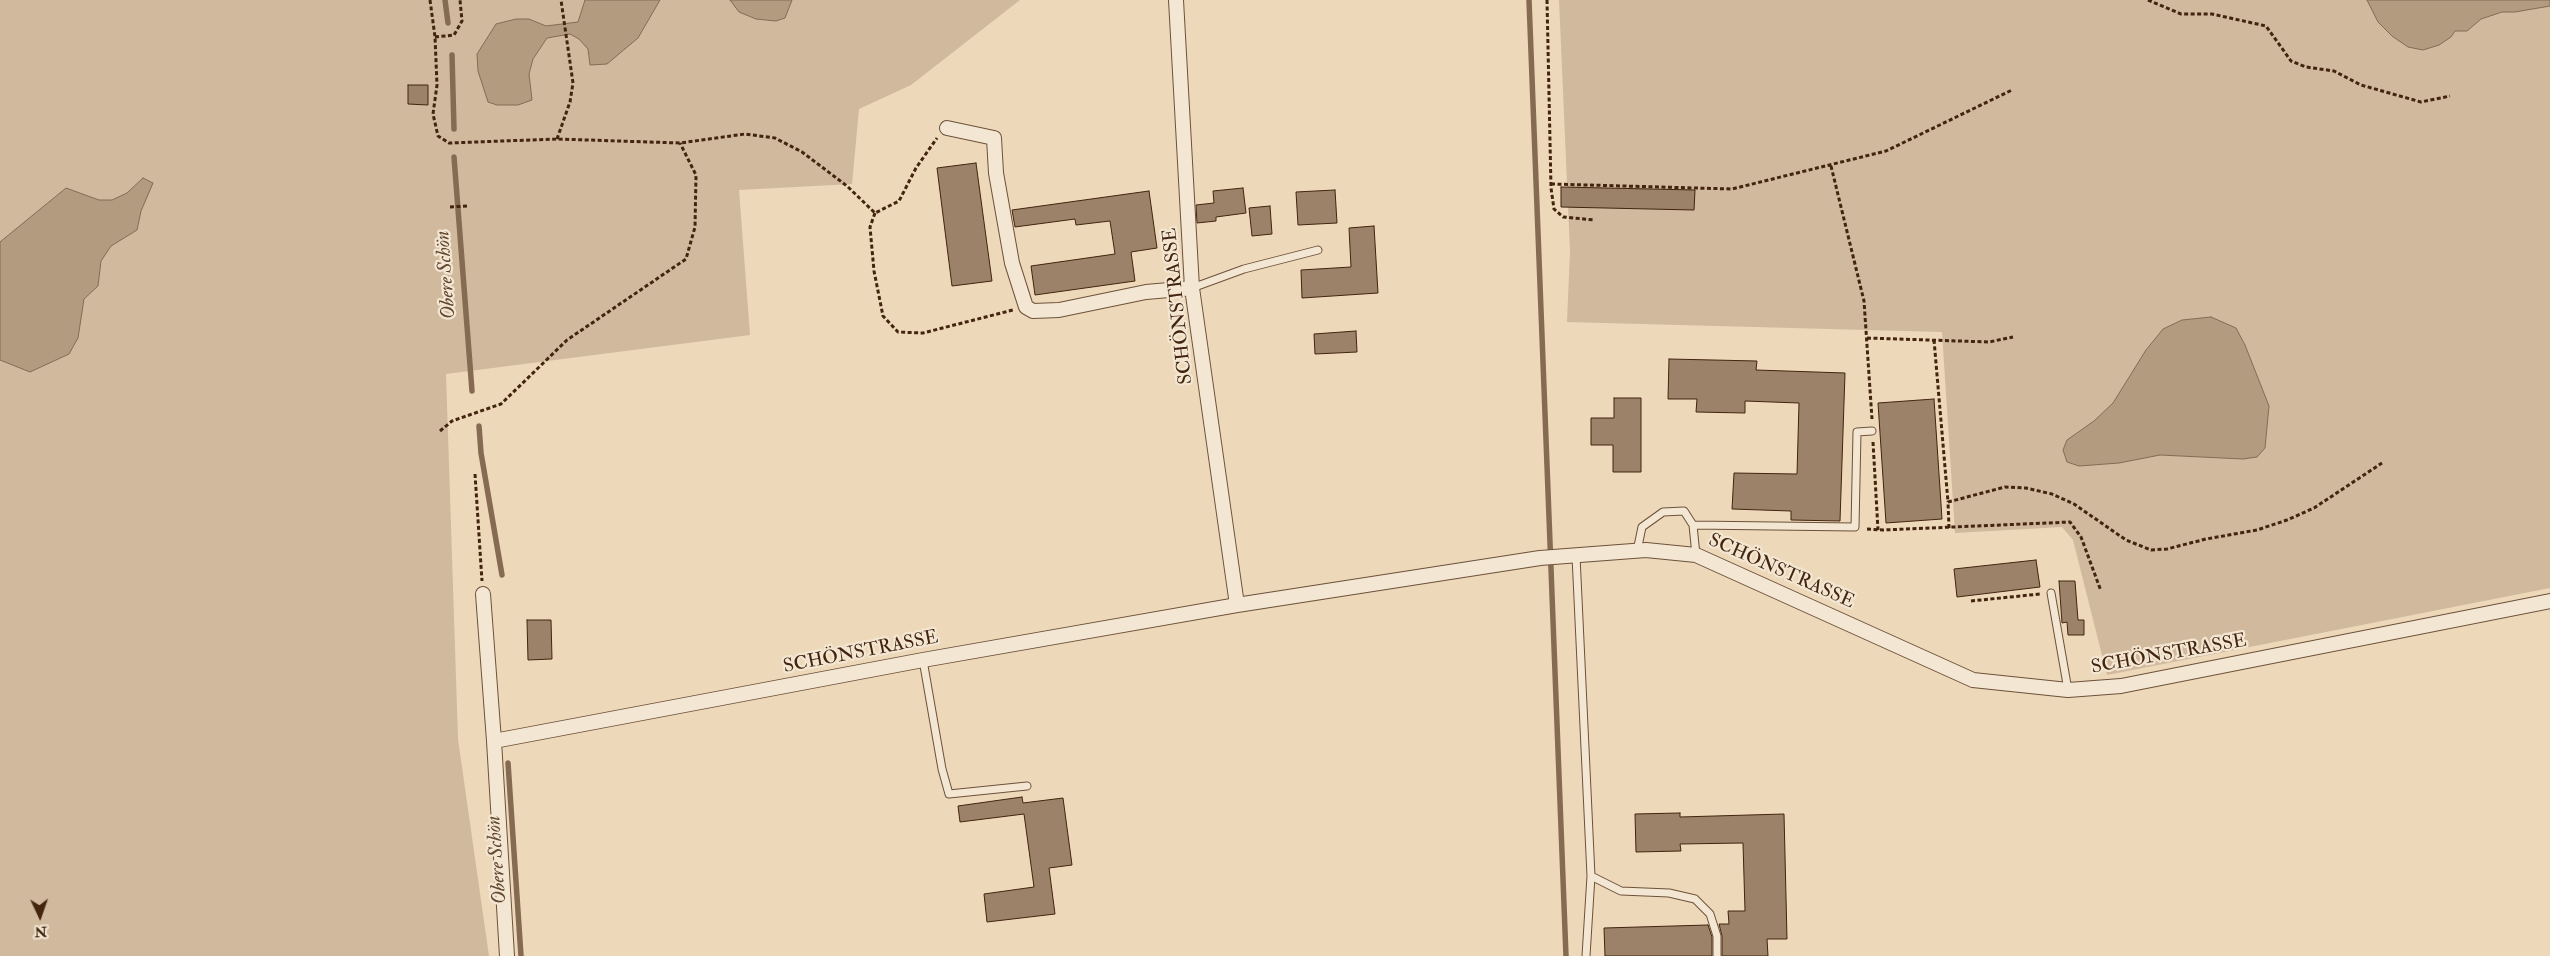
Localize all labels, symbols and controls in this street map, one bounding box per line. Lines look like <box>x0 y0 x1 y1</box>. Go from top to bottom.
street label: SCHÖNSTRASSE <box>1159 227 1199 385</box>
water label: Obere Schön <box>432 230 462 320</box>
street label: SCHÖNSTRASSE <box>1705 530 1857 614</box>
street label: SCHÖNSTRASSE <box>782 627 940 679</box>
street label: SCHÖNSTRASSE <box>2090 630 2248 680</box>
water label: Obere Schön <box>483 815 513 905</box>
north arrow <box>15 891 65 941</box>
text: N <box>34 923 48 940</box>

